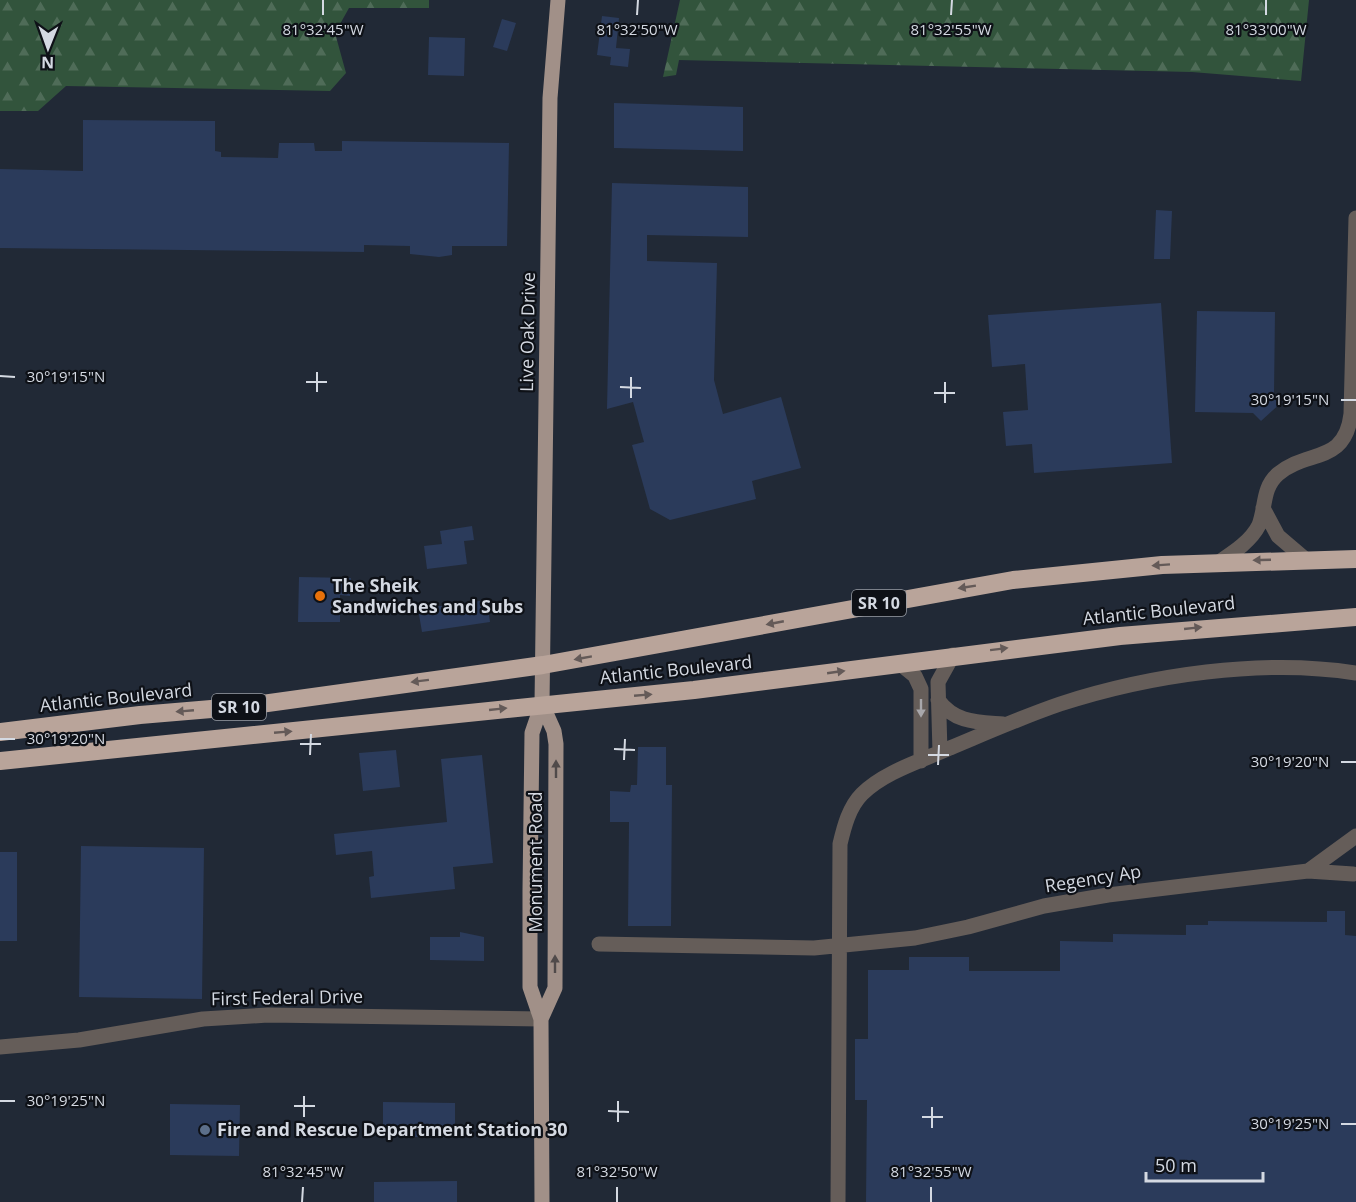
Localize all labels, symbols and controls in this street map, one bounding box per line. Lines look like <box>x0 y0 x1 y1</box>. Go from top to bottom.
north arrow <box>18 18 78 78</box>
text: 81°32'45"W <box>283 19 364 39</box>
text: 81°32'50"W <box>597 19 678 39</box>
text: 81°32'55"W <box>911 19 992 39</box>
text: 81°33'00"W <box>1226 19 1307 39</box>
text: N <box>41 52 54 74</box>
street label: Live Oak Drive <box>514 272 540 392</box>
text: 30°19'15"N <box>27 366 105 386</box>
text: 30°19'15"N <box>1251 389 1329 409</box>
one-way arrow <box>1252 556 1271 565</box>
one-way arrow <box>1151 561 1170 570</box>
place label: The Sheik Sandwiches and Subs <box>332 573 523 618</box>
one-way arrow <box>957 583 976 592</box>
marker: The Sheik Sandwiches and Subs <box>313 589 327 603</box>
road number: SR 10 <box>852 590 906 616</box>
street label: Atlantic Boulevard <box>1081 590 1236 630</box>
one-way arrow <box>766 619 785 628</box>
one-way arrow <box>1183 623 1202 633</box>
one-way arrow <box>990 645 1009 654</box>
street label: Atlantic Boulevard <box>598 649 753 689</box>
one-way arrow <box>574 654 593 663</box>
one-way arrow <box>827 668 846 677</box>
street label: Atlantic Boulevard <box>38 677 193 717</box>
one-way arrow <box>410 677 429 686</box>
one-way arrow <box>633 690 652 700</box>
road number: SR 10 <box>212 694 266 720</box>
one-way arrow <box>916 698 926 717</box>
one-way arrow <box>488 704 507 714</box>
one-way arrow <box>175 706 194 716</box>
one-way arrow <box>273 727 292 737</box>
text: 30°19'20"N <box>27 728 105 748</box>
text: 30°19'20"N <box>1251 751 1329 771</box>
one-way arrow <box>551 759 561 778</box>
street label: Monument Road <box>523 792 547 932</box>
street label: Regency Ap <box>1043 859 1143 897</box>
one-way arrow <box>550 954 560 973</box>
street label: First Federal Drive <box>211 984 363 1010</box>
text: 30°19'25"N <box>27 1090 105 1110</box>
text: 30°19'25"N <box>1251 1113 1329 1133</box>
place label: Fire and Rescue Department Station 30 <box>217 1117 567 1141</box>
marker: Fire and Rescue Department Station 30 <box>198 1123 212 1137</box>
scale bar <box>1146 1145 1263 1183</box>
text: 50 m <box>1155 1153 1197 1177</box>
text: 81°32'45"W <box>263 1161 344 1181</box>
text: 81°32'50"W <box>577 1161 658 1181</box>
text: 81°32'55"W <box>891 1161 972 1181</box>

